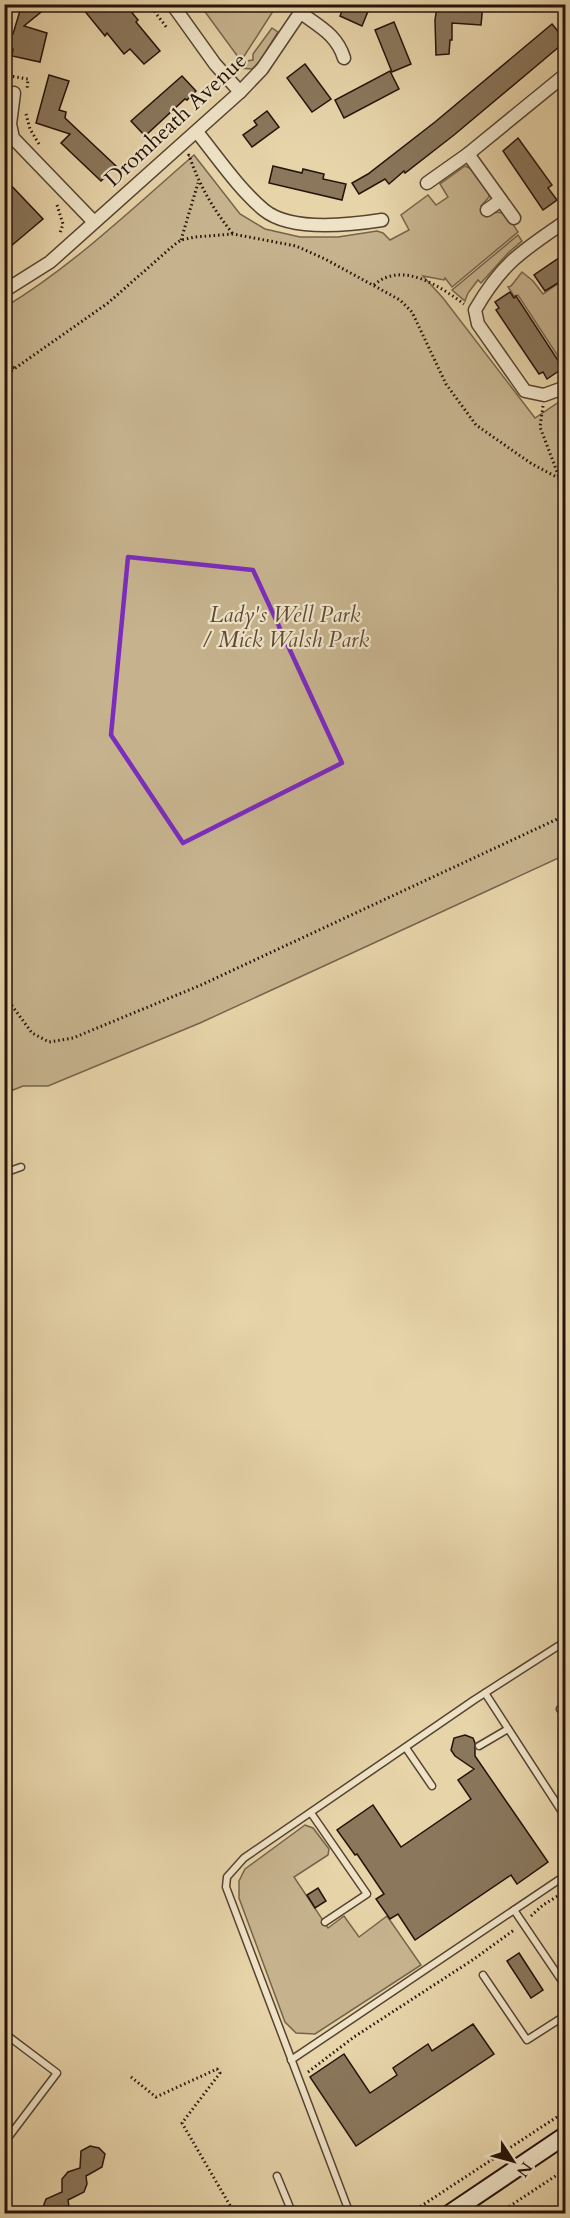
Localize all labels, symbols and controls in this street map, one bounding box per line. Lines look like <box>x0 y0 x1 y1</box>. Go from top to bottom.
street label: Dromheath Avenue <box>98 46 253 194</box>
park label: Lady's Well Park / Mick Walsh Park <box>201 600 369 655</box>
north arrow <box>483 2131 543 2191</box>
text: N <box>511 2157 537 2181</box>

